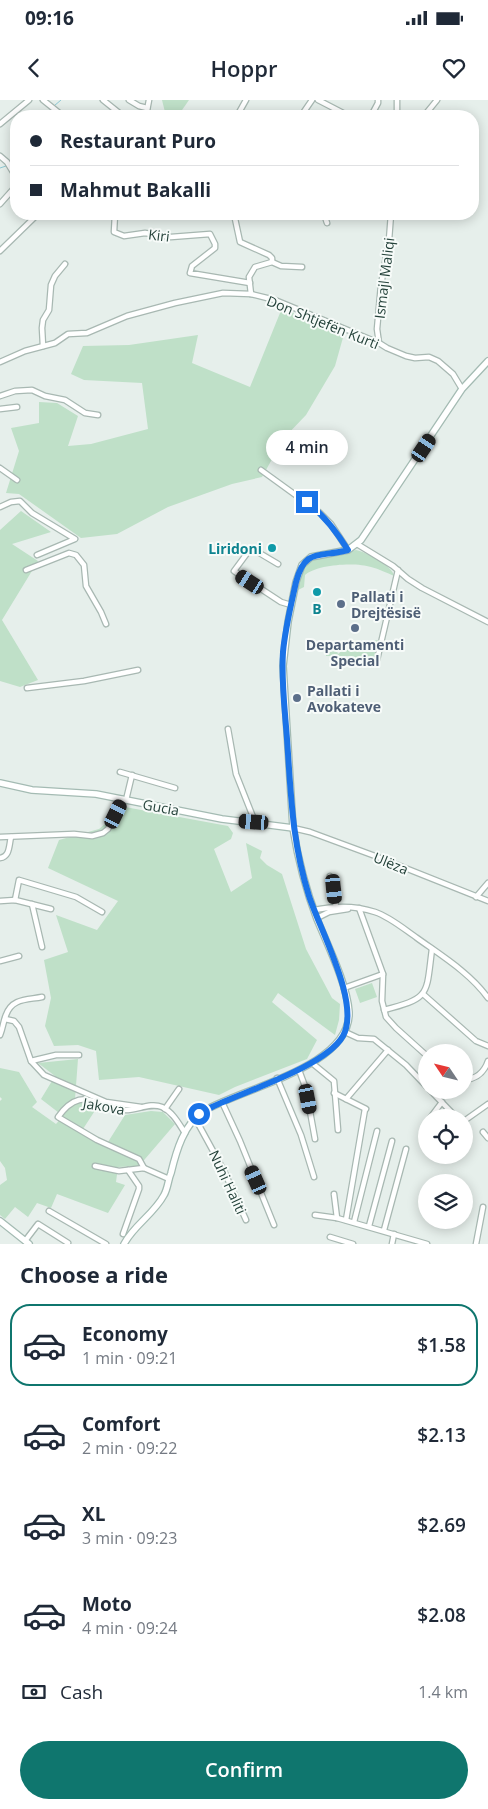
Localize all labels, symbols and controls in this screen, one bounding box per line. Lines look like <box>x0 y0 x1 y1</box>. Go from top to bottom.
text: 09:16 <box>25 5 74 31</box>
text: Hoppr <box>211 53 277 83</box>
icon: back <box>20 54 48 82</box>
icon: heart <box>440 54 468 82</box>
text: Restaurant Puro <box>60 128 216 154</box>
text: Mahmut Bakalli <box>60 177 211 203</box>
street label: Kiri <box>147 224 171 246</box>
street label: Ismajl Maliqi <box>370 236 398 320</box>
street label: Don Shtjefën Kurti <box>264 291 382 353</box>
callout: 4 min <box>266 430 348 464</box>
car <box>409 431 438 465</box>
text: 4 min <box>285 436 329 458</box>
route end <box>296 491 318 513</box>
place label: Liridoni <box>208 539 262 558</box>
marker: Liridoni <box>266 542 278 554</box>
car <box>233 568 266 596</box>
marker: B <box>311 586 323 598</box>
place label: Pallati i Drejtësisë <box>351 587 421 622</box>
marker: Pallati i Drejtësisë <box>335 598 347 610</box>
place label: B <box>312 599 322 618</box>
marker: Departamenti Special <box>349 622 361 634</box>
place label: Departamenti Special <box>306 635 404 670</box>
place label: Pallati i Avokateve <box>307 681 381 716</box>
marker: Pallati i Avokateve <box>291 692 303 704</box>
street label: Gucia <box>141 794 181 820</box>
car <box>102 797 129 831</box>
car <box>238 813 269 831</box>
street label: Ulëza <box>371 847 411 879</box>
car <box>324 873 343 905</box>
north arrow <box>418 1044 472 1099</box>
map controls <box>418 1044 473 1229</box>
car <box>297 1083 318 1115</box>
street label: Jakova <box>80 1093 126 1119</box>
route start <box>188 1103 210 1125</box>
button: locate <box>418 1109 473 1164</box>
street label: Nuhi Haliti <box>205 1147 251 1217</box>
car <box>243 1163 268 1197</box>
button: layers <box>418 1174 473 1229</box>
text: Choose a ride <box>20 1259 168 1289</box>
text: Economy <box>82 1321 168 1347</box>
icon: car <box>22 1323 67 1368</box>
text: $1.58 <box>417 1332 466 1358</box>
text: 1 min · 09:21 <box>82 1347 177 1369</box>
text: Comfort <box>82 1411 161 1437</box>
icon: car <box>22 1413 67 1458</box>
text: $2.13 <box>417 1422 466 1448</box>
text: 2 min · 09:22 <box>82 1437 177 1459</box>
text: XL <box>82 1501 105 1527</box>
icon: car <box>22 1503 67 1548</box>
text: $2.69 <box>417 1512 466 1538</box>
text: 3 min · 09:23 <box>82 1527 177 1549</box>
text: Moto <box>82 1591 132 1617</box>
icon: car <box>22 1593 67 1638</box>
text: $2.08 <box>417 1602 466 1628</box>
text: 4 min · 09:24 <box>82 1617 177 1639</box>
icon: cash <box>20 1678 48 1706</box>
text: Cash <box>60 1679 103 1705</box>
text: 1.4 km <box>418 1681 468 1703</box>
button: Confirm <box>20 1741 468 1799</box>

